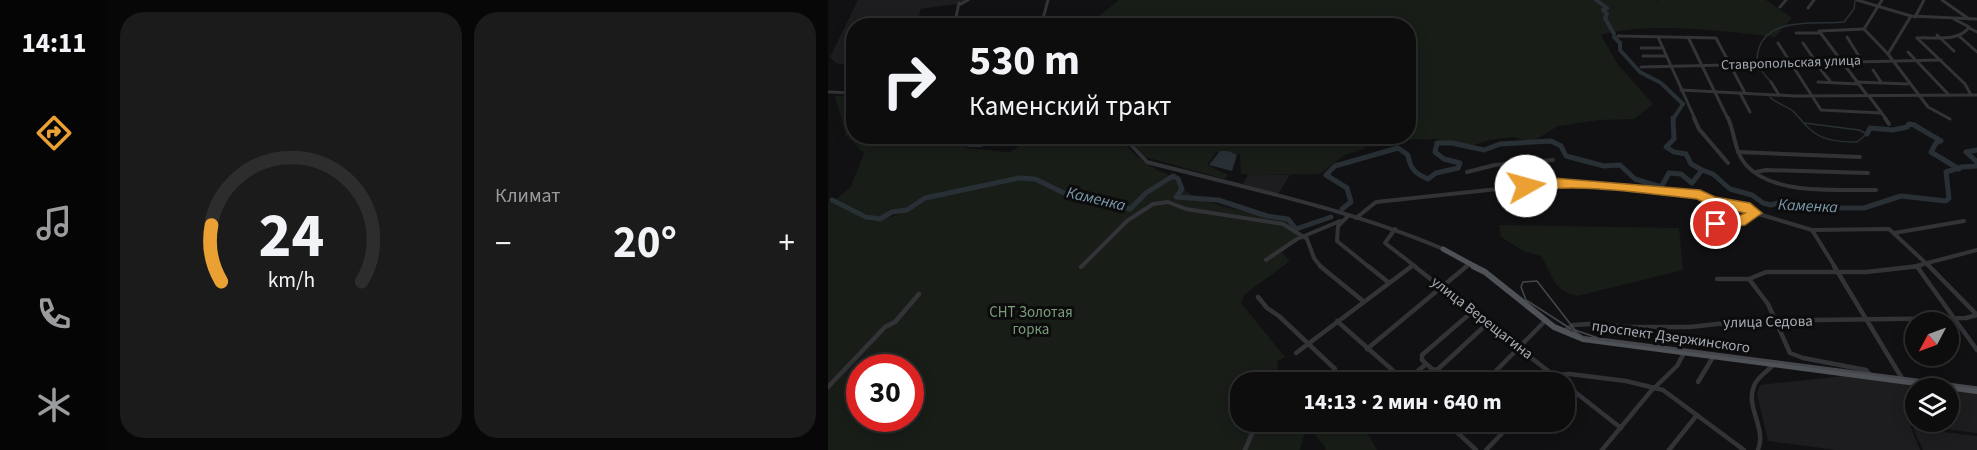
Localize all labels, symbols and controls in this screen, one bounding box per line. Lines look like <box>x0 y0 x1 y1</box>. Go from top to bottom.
text: 14:11 <box>21 24 87 63</box>
text: 530 m <box>969 31 1080 91</box>
icon: right <box>870 42 948 120</box>
street label: Ставропольская улица <box>1721 51 1861 75</box>
text: Каменский тракт <box>969 87 1171 126</box>
icon: directions <box>33 112 75 154</box>
position arrow <box>1494 154 1558 218</box>
text: Климат <box>495 182 561 210</box>
water label: Каменка <box>1064 182 1128 217</box>
text: 24 <box>258 192 324 281</box>
water label: Каменка <box>1777 193 1839 219</box>
pin <box>1690 198 1741 249</box>
icon: music <box>33 202 75 244</box>
icon: arrive <box>1699 207 1732 240</box>
text: 20° <box>613 211 677 275</box>
text: − <box>495 220 511 267</box>
text: + <box>779 220 795 267</box>
text: km/h <box>267 265 315 296</box>
street label: улица Верещагина <box>1427 272 1537 364</box>
icon: phone <box>33 293 75 335</box>
park label: СНТ Золотая горка <box>989 302 1073 340</box>
street label: улица Седова <box>1723 311 1813 333</box>
north arrow <box>1905 312 1959 366</box>
map controls <box>1905 312 1959 432</box>
street label: проспект Дзержинского <box>1591 315 1751 359</box>
speed limit sign: 30 <box>846 354 924 432</box>
button: layers <box>1905 378 1959 432</box>
icon: climate <box>33 384 75 426</box>
text: 14:13 · 2 мин · 640 m <box>1303 386 1502 418</box>

